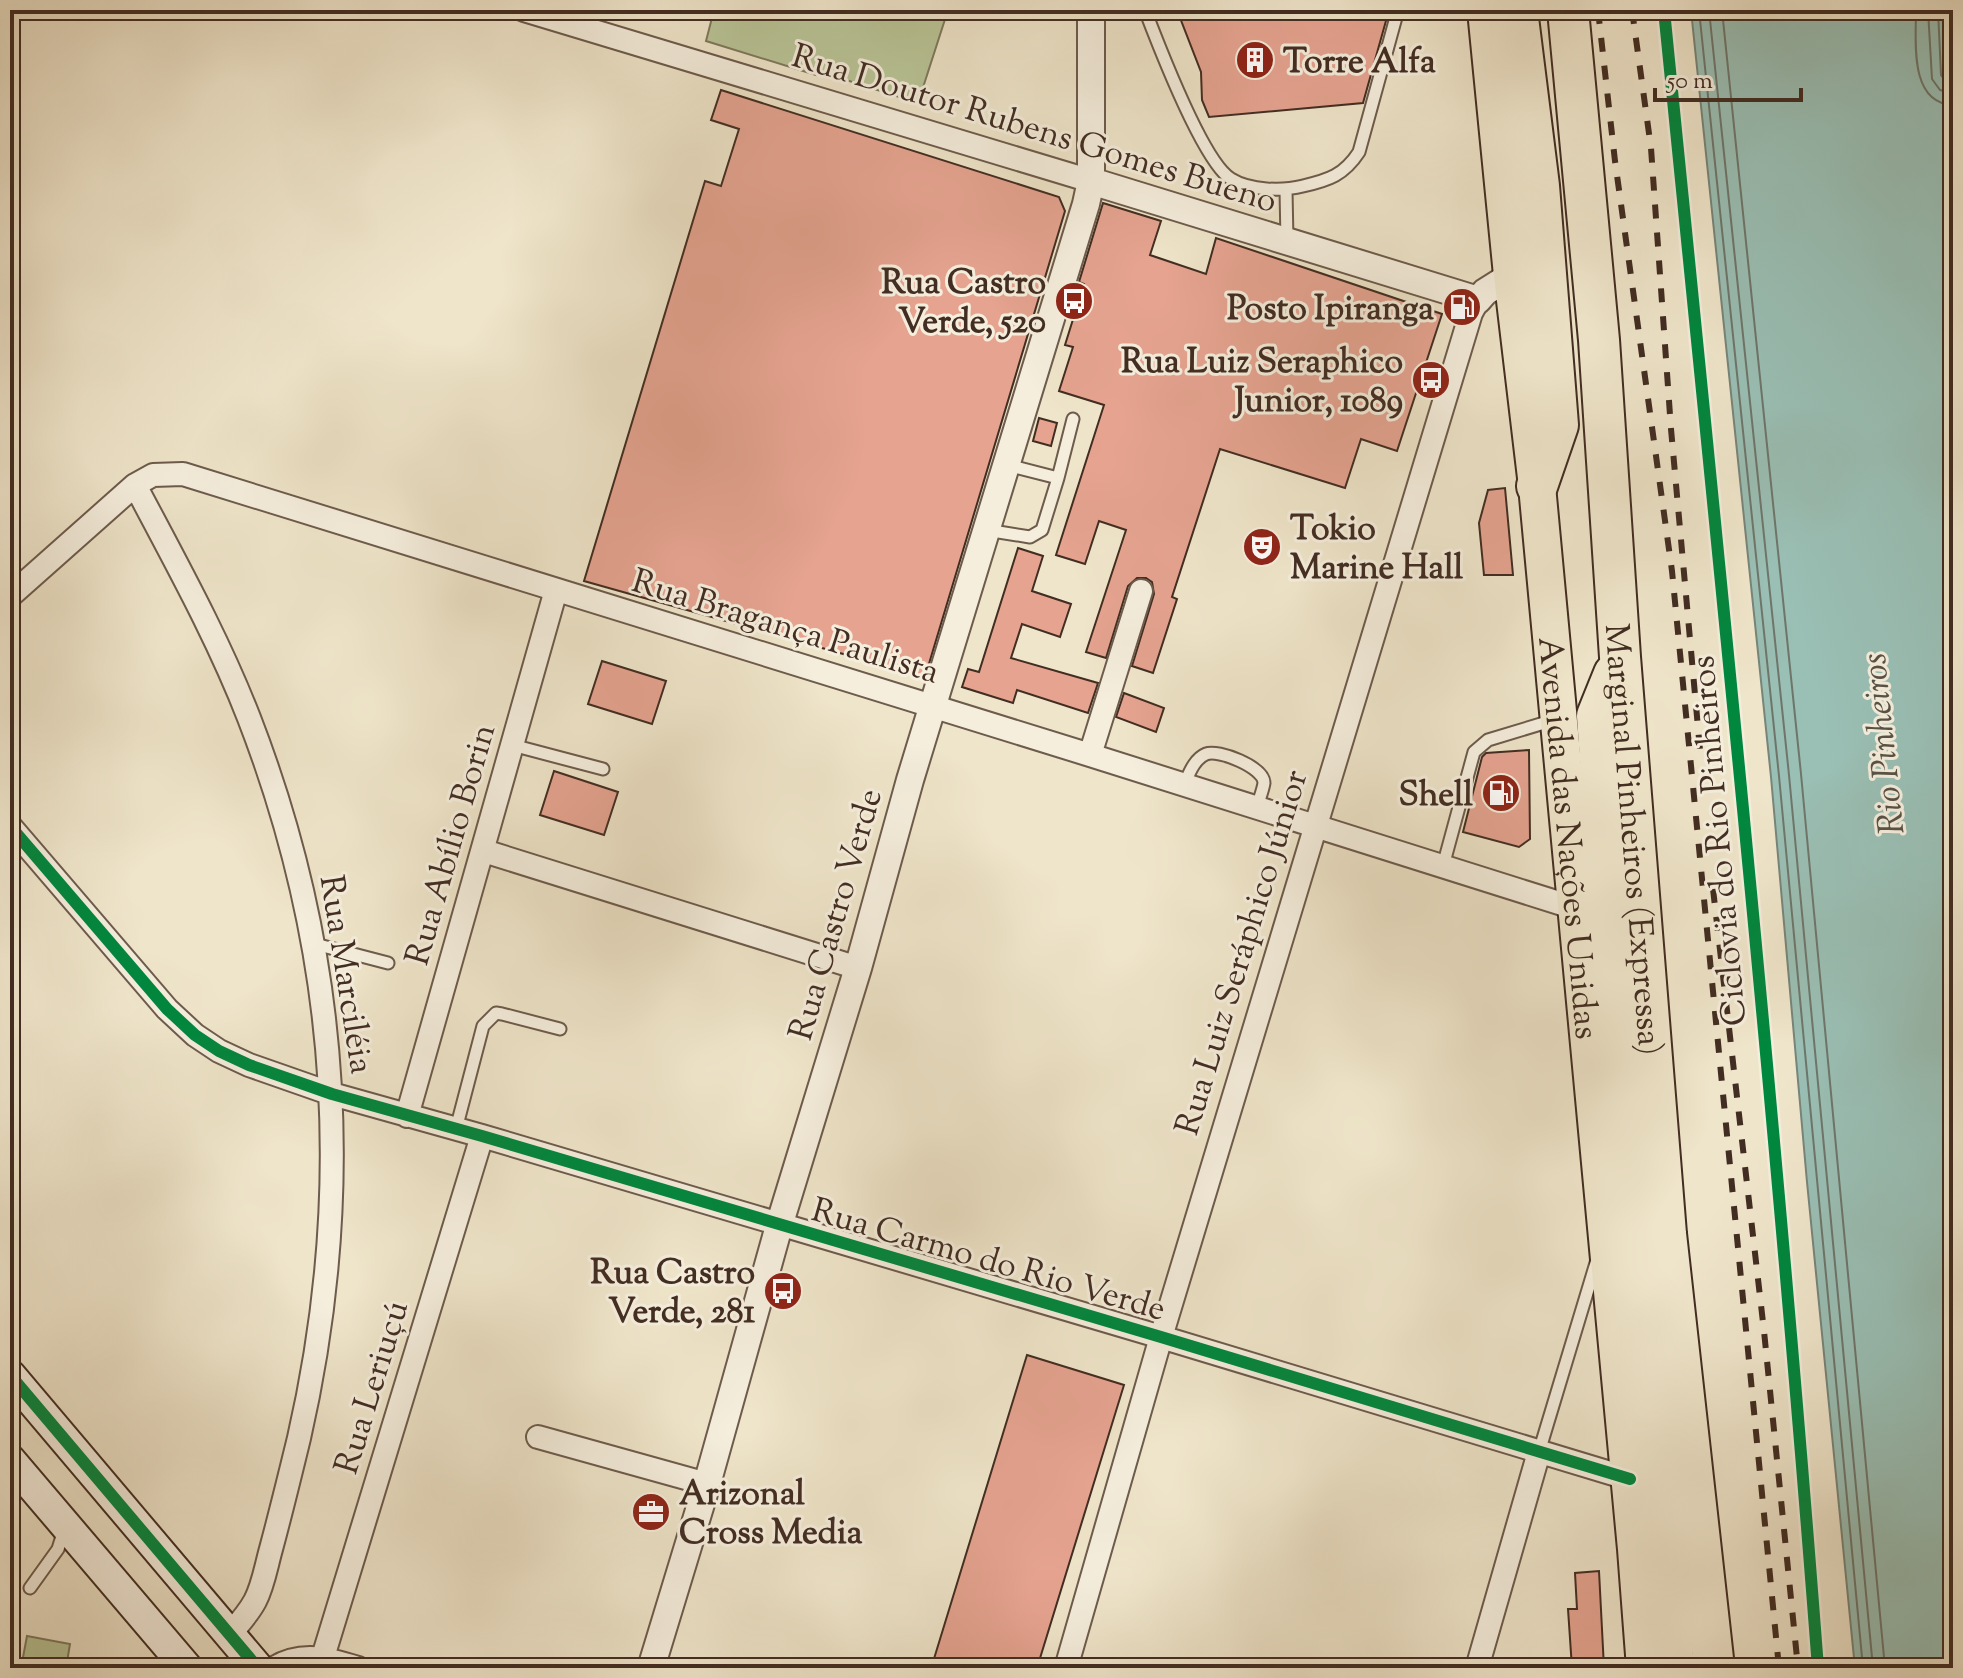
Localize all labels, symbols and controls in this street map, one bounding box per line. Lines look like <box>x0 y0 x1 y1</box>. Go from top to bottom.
street label: Rua Doutor Rubens Gomes Bueno <box>785 33 1283 228</box>
building icon: Torre Alfa <box>1234 39 1276 81</box>
place label: Torre Alfa <box>1283 39 1436 88</box>
scale bar <box>1655 52 1801 102</box>
text: 50 m <box>1665 65 1713 99</box>
place label: Rua Castro Verde, 520 <box>881 260 1046 348</box>
bus stop icon: Rua Castro Verde, 520 <box>1053 280 1095 322</box>
place label: Posto Ipiranga <box>1227 286 1434 335</box>
fuel station icon: Posto Ipiranga <box>1441 286 1483 328</box>
place label: Rua Luiz Seraphico Junior, 1089 <box>1121 339 1403 427</box>
bus stop icon: Rua Luiz Seraphico Junior, 1089 <box>1410 359 1452 401</box>
place label: Tokio Marine Hall <box>1290 506 1464 594</box>
theatre icon: Tokio Marine Hall <box>1241 526 1283 568</box>
street label: Rua Bragança Paulista <box>625 558 945 698</box>
street label: Marginal Pinheiros (Expressa) <box>1590 622 1673 1057</box>
street label: Avenida das Nações Unidas <box>1523 635 1609 1041</box>
water label: Rio Pinheiros <box>1850 650 1920 837</box>
street label: Ciclovia do Rio Pinheiros <box>1680 654 1761 1028</box>
street label: Rua Abílio Borin <box>395 719 510 971</box>
street label: Rua Luiz Seráphico Júnior <box>1164 764 1322 1142</box>
place label: Shell <box>1398 772 1474 821</box>
fuel station icon: Shell <box>1480 772 1522 814</box>
street label: Rua Castro Verde <box>778 783 897 1046</box>
street label: Rua Marciléia <box>305 872 384 1077</box>
street label: Rua Carmo do Rio Verde <box>805 1187 1171 1335</box>
place label: Rua Castro Verde, 281 <box>590 1250 755 1338</box>
bus stop icon: Rua Castro Verde, 281 <box>762 1270 804 1312</box>
street label: Rua Leriuçú <box>324 1295 423 1481</box>
place label: Arizonal Cross Media <box>679 1471 863 1559</box>
office icon: Arizonal Cross Media <box>630 1491 672 1533</box>

